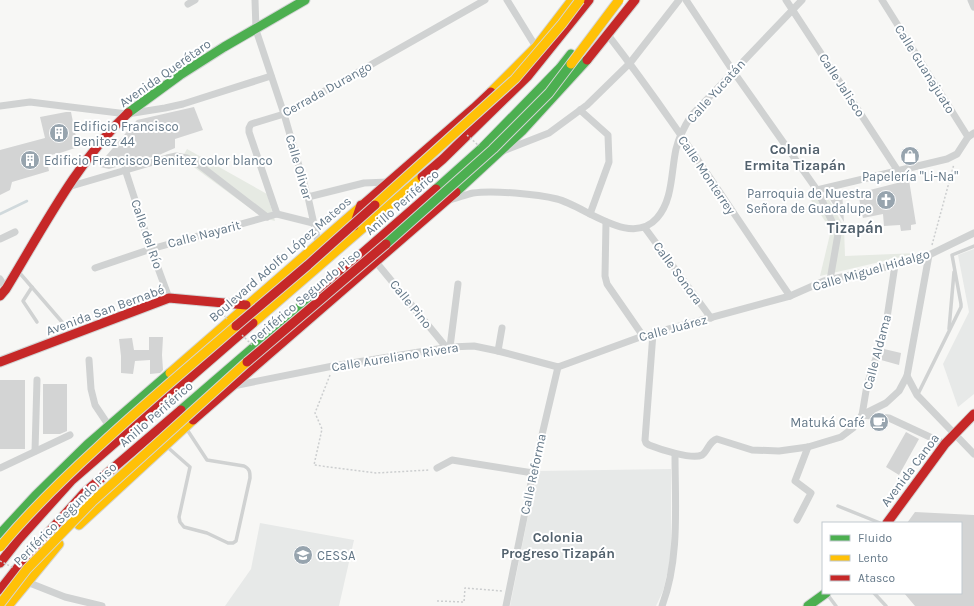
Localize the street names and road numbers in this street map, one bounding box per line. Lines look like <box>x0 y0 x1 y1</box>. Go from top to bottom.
street label: Calle Guanajuato <box>892 22 958 116</box>
street label: Avenida Querétaro <box>116 36 214 110</box>
street label: Calle Jalisco <box>816 50 868 120</box>
street label: Calle Yucatán <box>684 56 748 126</box>
street label: Cerrada Durango <box>280 58 374 120</box>
street label: Calle Olivar <box>283 133 315 201</box>
street label: Calle Monterrey <box>675 133 739 217</box>
street label: Anillo Periférico <box>362 166 442 238</box>
street label: Boulevard Adolfo López Mateos <box>206 193 354 325</box>
street label: Calle del Río <box>128 197 166 271</box>
street label: Calle Nayarit <box>166 217 242 251</box>
street label: Calle Sonora <box>650 239 706 307</box>
street label: Periférico Segundo Piso <box>247 245 363 347</box>
street label: Calle Miguel Hidalgo <box>811 246 931 294</box>
street label: Calle Pino <box>387 277 435 331</box>
street label: Avenida San Bernabé <box>44 281 167 338</box>
street label: Calle Juárez <box>637 312 709 344</box>
street label: Calle Aldama <box>860 313 894 391</box>
street label: Calle Aureliano Rivera <box>330 340 460 374</box>
street label: Anillo Periférico <box>116 378 196 450</box>
street label: Avenida Canoa <box>878 431 942 509</box>
street label: Calle Reforma <box>517 432 549 516</box>
street label: Periférico Segundo Piso <box>10 459 120 569</box>

